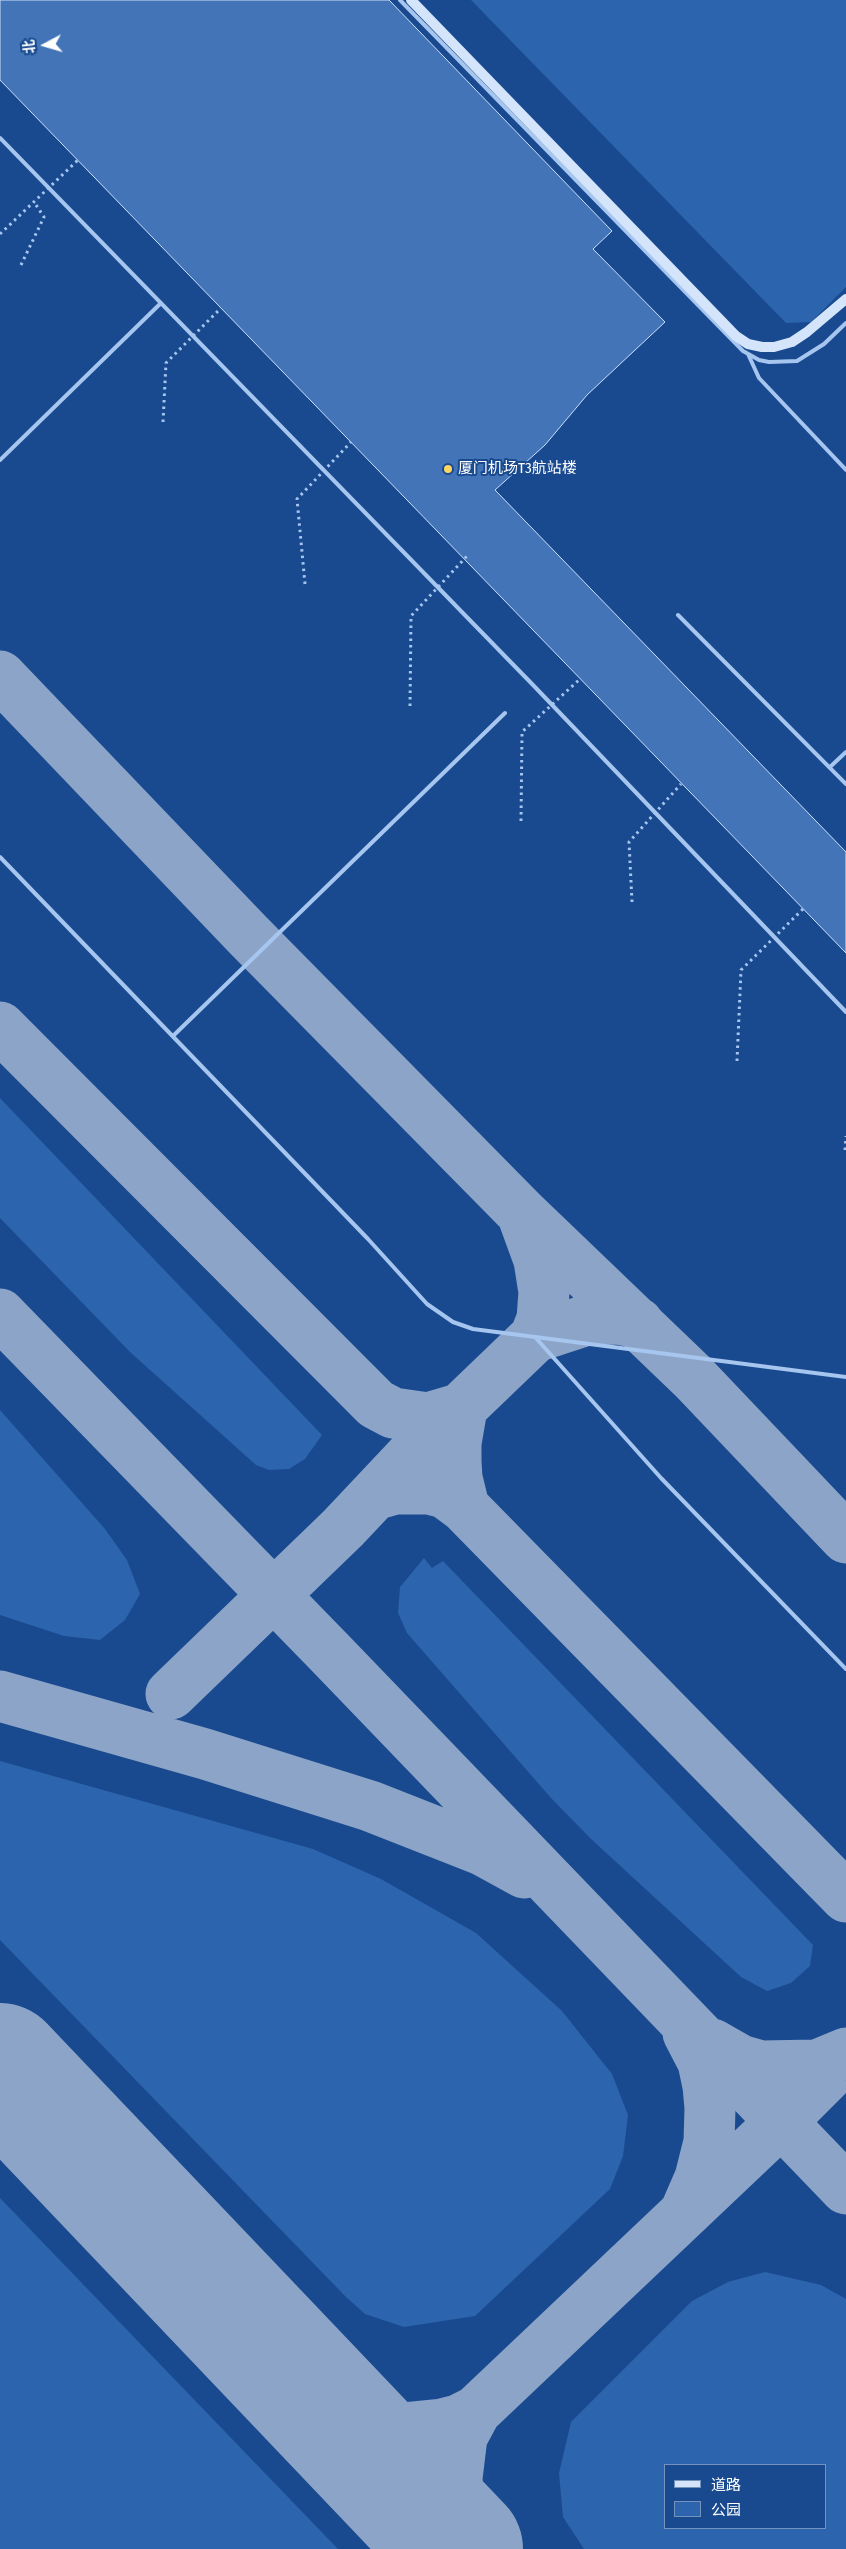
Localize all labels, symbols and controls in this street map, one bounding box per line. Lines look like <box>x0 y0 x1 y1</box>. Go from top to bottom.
north arrow <box>20 20 70 70</box>
text: 北 <box>20 39 39 54</box>
place label: 厦门机场T3航站楼 <box>458 460 577 478</box>
marker: 厦门机场T3航站楼 <box>442 463 454 475</box>
legend <box>664 2464 826 2529</box>
text: 道路 <box>711 2476 741 2494</box>
text: 公园 <box>711 2501 741 2519</box>

